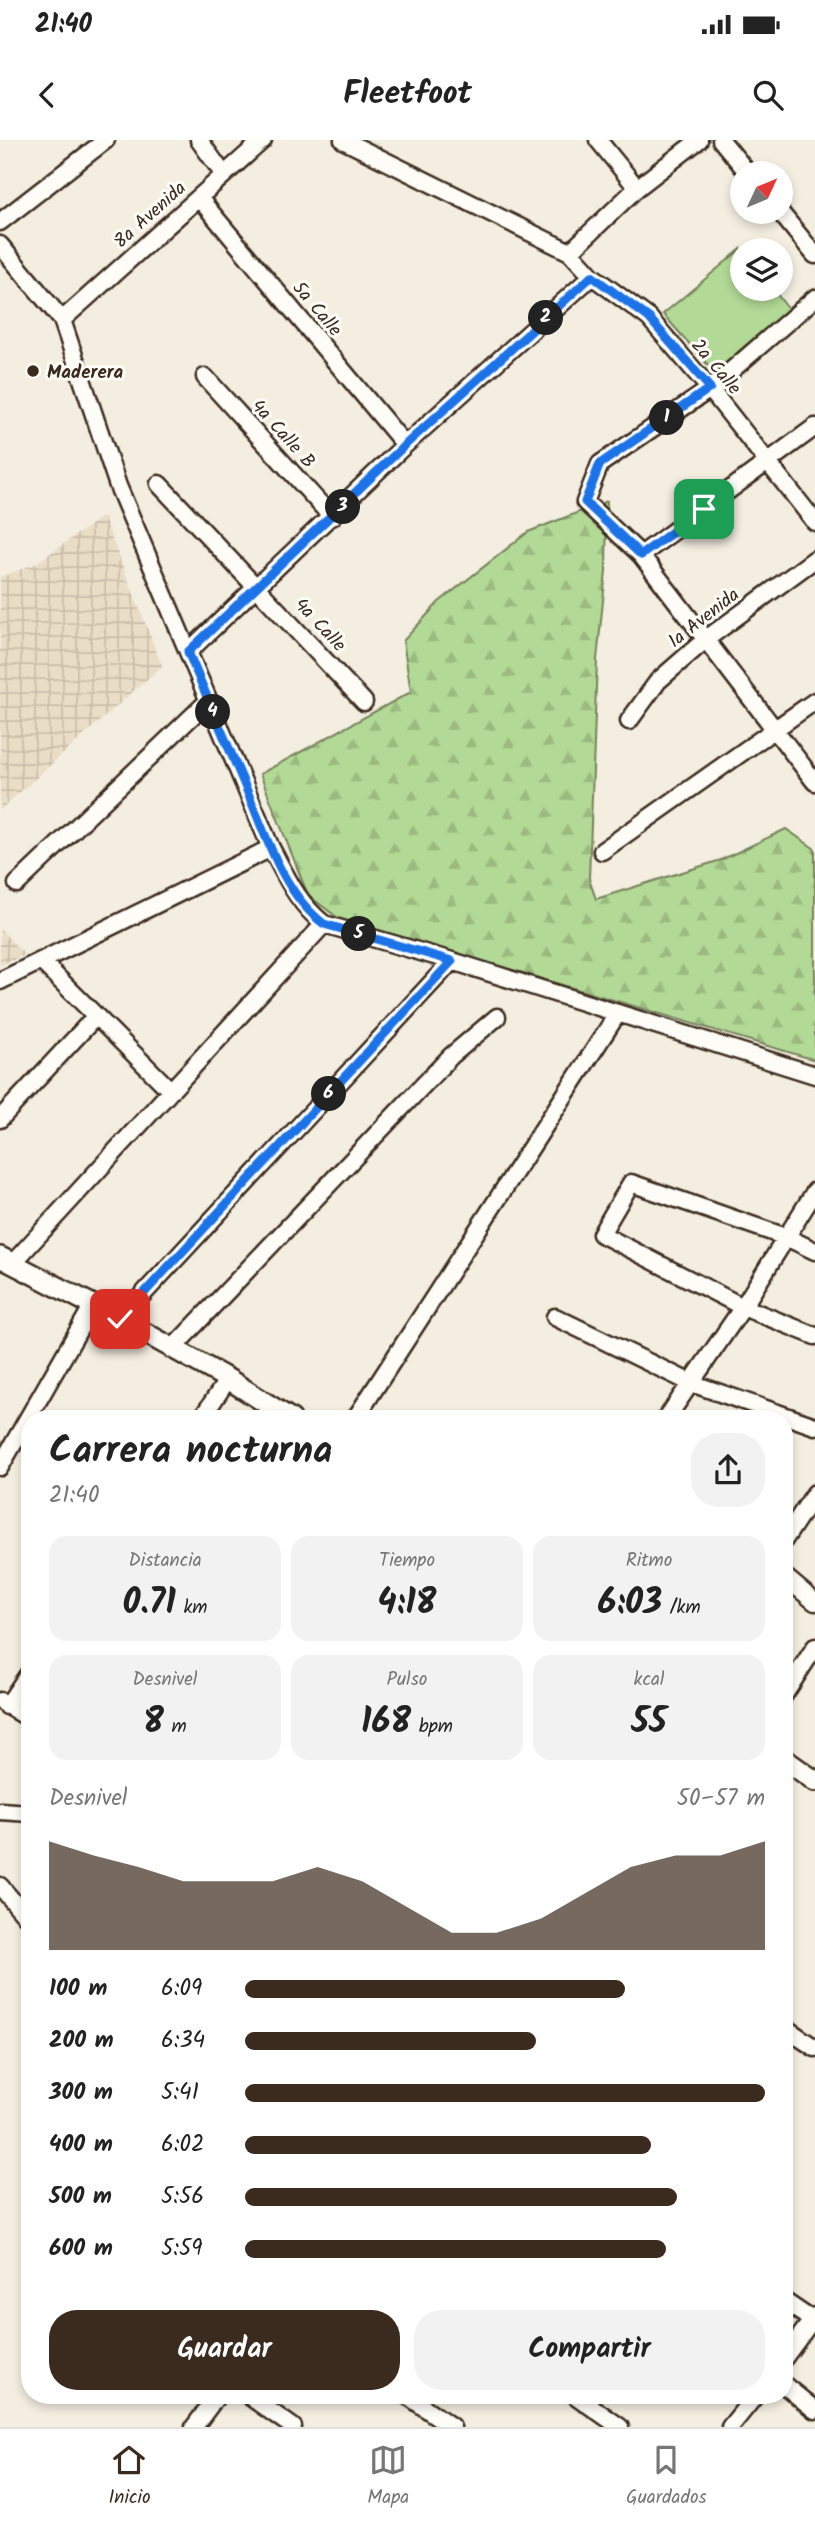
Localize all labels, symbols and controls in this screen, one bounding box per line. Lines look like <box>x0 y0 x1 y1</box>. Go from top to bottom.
text: 21:40 <box>35 4 92 46</box>
text: Fleetfoot <box>343 69 472 120</box>
icon: back <box>28 76 66 114</box>
icon: search <box>749 76 787 114</box>
north arrow <box>730 161 793 224</box>
map controls <box>730 161 793 301</box>
street label: 8a Avenida <box>107 175 193 256</box>
button: layers <box>730 238 793 301</box>
street label: 5a Calle <box>284 275 349 344</box>
pin: 2 <box>528 300 564 336</box>
text: 2 <box>540 302 551 332</box>
street label: 2a Calle <box>683 332 748 402</box>
place label: Maderera <box>47 358 124 388</box>
marker: Maderera <box>25 363 41 379</box>
street label: 4a Calle B <box>243 393 322 476</box>
pin: 1 <box>650 400 684 436</box>
text: 1 <box>664 402 669 432</box>
pin <box>674 479 734 539</box>
pin: 3 <box>326 490 360 524</box>
icon: arrive <box>685 490 723 528</box>
text: 3 <box>337 491 348 521</box>
street label: 1a Avenida <box>662 581 746 656</box>
street label: 4a Calle <box>286 591 353 660</box>
pin: 4 <box>196 694 230 730</box>
text: 4 <box>207 696 218 726</box>
pin: 5 <box>342 916 376 952</box>
text: 5 <box>354 918 363 948</box>
pin: 6 <box>312 1076 346 1112</box>
text: 6 <box>323 1078 334 1108</box>
pin <box>90 1289 150 1349</box>
icon: check <box>101 1300 139 1338</box>
text: Carrera nocturna <box>49 1422 332 1482</box>
button: share <box>691 1433 765 1507</box>
text: 21:40 <box>49 1478 99 1514</box>
text: Distancia <box>128 1546 202 1576</box>
text: Tiempo <box>379 1546 435 1576</box>
text: Ritmo <box>626 1546 672 1576</box>
text: 0.71 <box>123 1576 176 1632</box>
text: 4:18 <box>378 1576 436 1632</box>
text: 6:03 <box>597 1576 662 1632</box>
text: km <box>176 1593 208 1623</box>
text: /km <box>662 1593 701 1623</box>
text: Desnivel <box>133 1665 197 1695</box>
text: Pulso <box>387 1665 427 1695</box>
text: kcal <box>634 1665 664 1695</box>
text: 8 <box>143 1695 164 1751</box>
text: 168 <box>361 1695 411 1751</box>
text: 55 <box>631 1695 667 1751</box>
text: m <box>164 1712 187 1742</box>
text: bpm <box>411 1712 453 1742</box>
text: Desnivel <box>49 1781 127 1817</box>
text: 50–57 m <box>677 1781 765 1817</box>
text: 100 m <box>49 1971 107 2007</box>
text: 6:09 <box>161 1971 202 2007</box>
text: 200 m <box>49 2023 114 2059</box>
text: 6:34 <box>161 2023 205 2059</box>
text: 300 m <box>49 2075 113 2111</box>
text: 5:41 <box>161 2075 199 2111</box>
text: 400 m <box>49 2127 113 2163</box>
text: 6:02 <box>161 2127 204 2163</box>
text: 500 m <box>49 2179 112 2215</box>
text: 5:56 <box>161 2179 204 2215</box>
text: 600 m <box>49 2231 113 2267</box>
text: 5:59 <box>161 2231 203 2267</box>
button: Guardar <box>49 2310 400 2390</box>
button: Compartir <box>414 2310 765 2390</box>
tab: Inicio <box>108 2441 151 2513</box>
tab: Mapa <box>367 2441 409 2513</box>
tab: Guardados <box>626 2441 707 2513</box>

